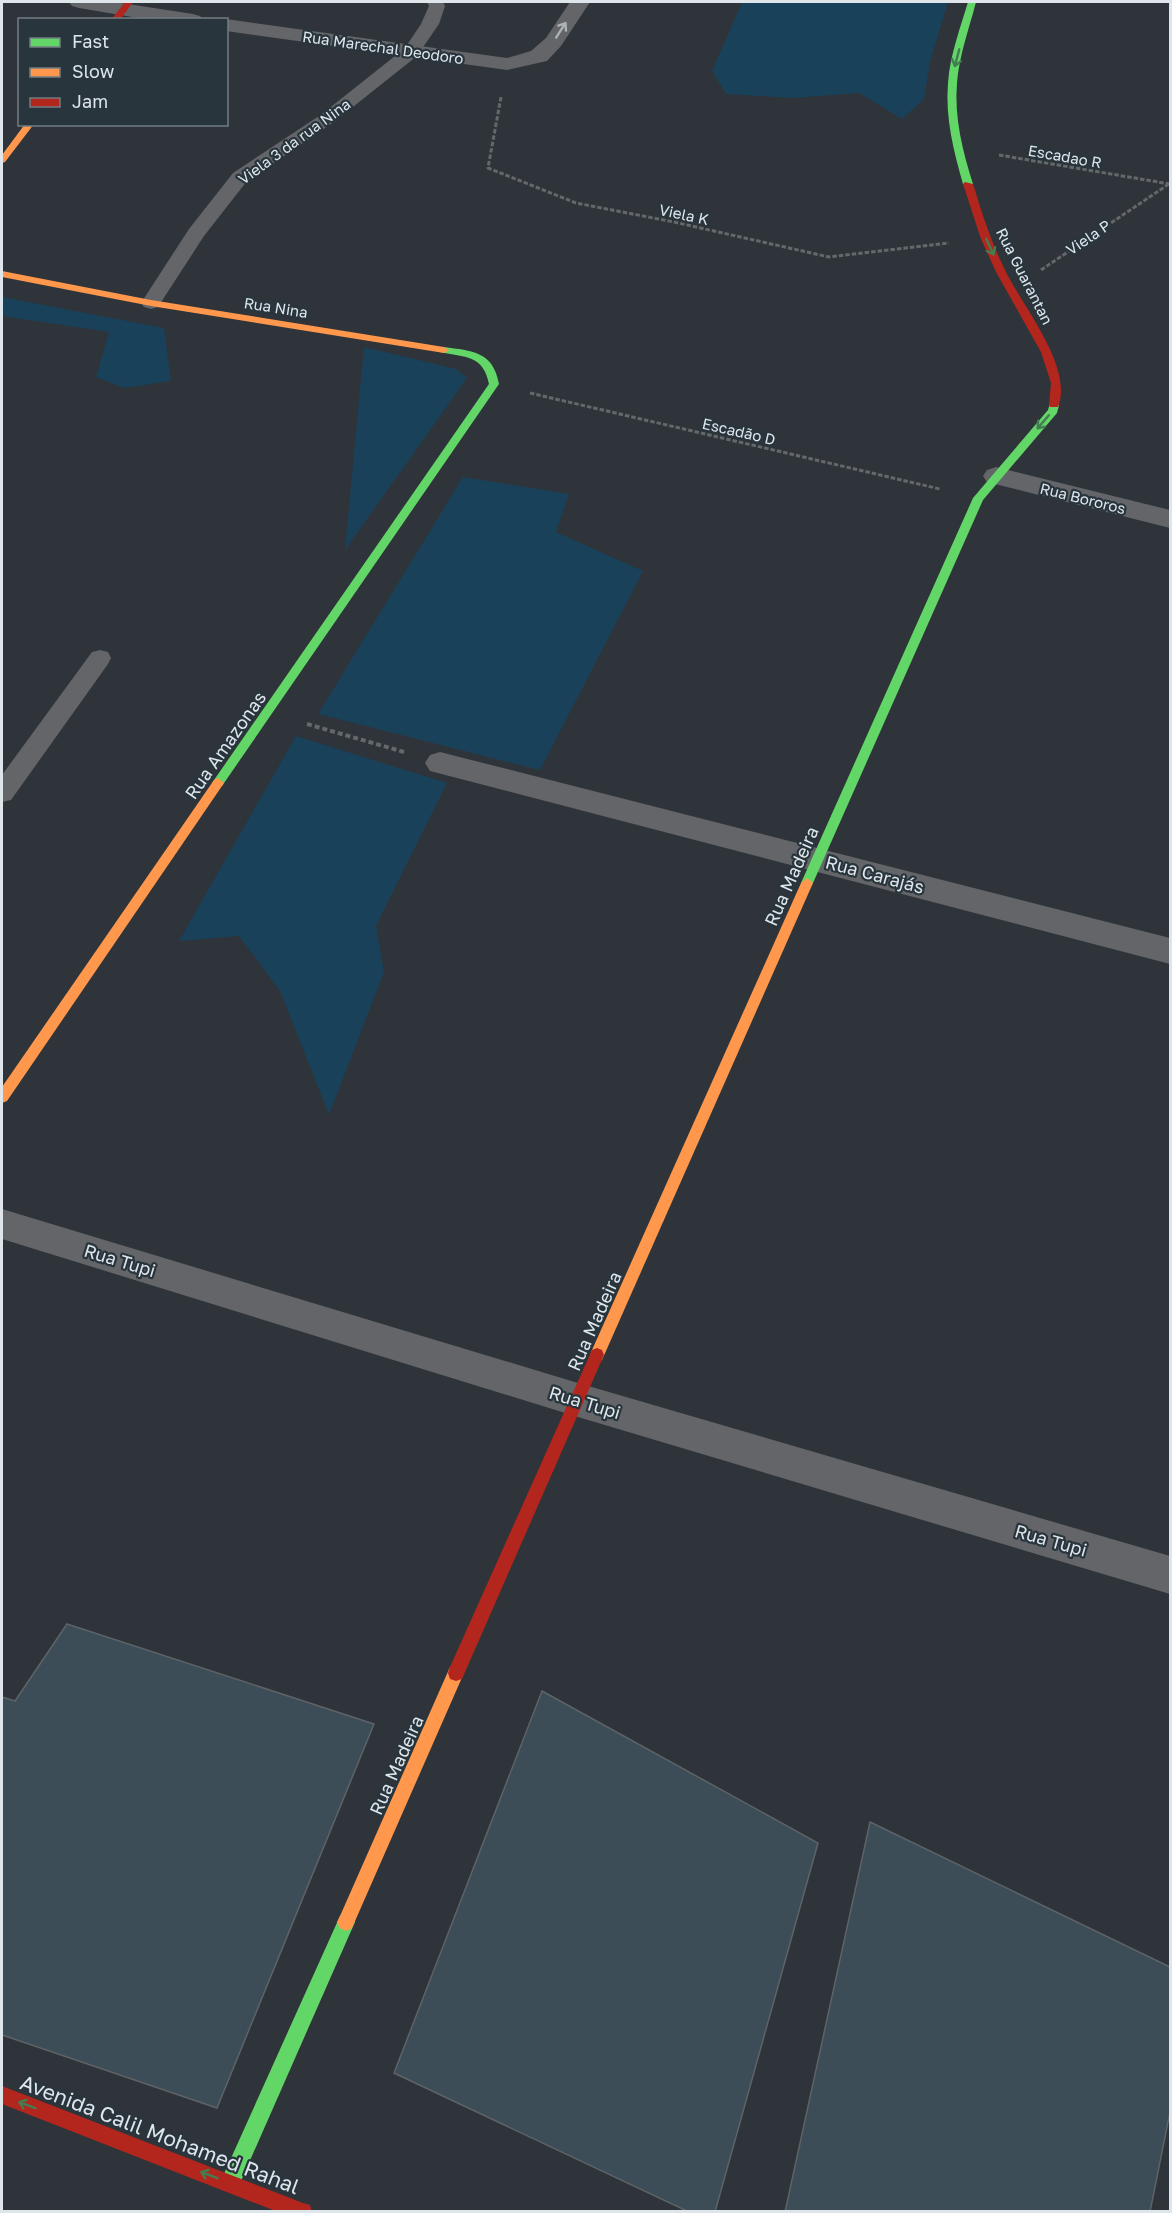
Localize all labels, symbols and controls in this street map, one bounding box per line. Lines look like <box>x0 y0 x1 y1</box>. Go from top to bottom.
legend <box>18 18 228 126</box>
one-way arrow <box>555 22 568 39</box>
street label: Rua Marechal Deodoro <box>301 27 465 67</box>
text: Fast <box>72 30 109 52</box>
one-way arrow <box>951 48 963 67</box>
text: Slow <box>72 60 115 82</box>
text: Jam <box>72 90 108 112</box>
street label: Viela 3 da rua Nina <box>234 94 354 188</box>
street label: Escadao R <box>1027 141 1103 171</box>
street label: Viela K <box>658 200 710 228</box>
street label: Viela P <box>1062 216 1114 258</box>
street label: Rua Guarantan <box>993 225 1057 327</box>
one-way arrow <box>985 238 996 256</box>
street label: Rua Nina <box>243 293 309 321</box>
street label: Escadão D <box>701 414 777 448</box>
one-way arrow <box>1036 414 1050 429</box>
street label: Rua Bororos <box>1038 479 1128 517</box>
street label: Rua Amazonas <box>180 687 270 803</box>
street label: Rua Madeira <box>759 823 823 929</box>
street label: Rua Carajás <box>823 850 927 898</box>
street label: Rua Tupi <box>82 1239 158 1281</box>
street label: Rua Madeira <box>562 1268 626 1374</box>
street label: Rua Tupi <box>547 1381 623 1423</box>
street label: Rua Tupi <box>1013 1519 1089 1561</box>
street label: Rua Madeira <box>364 1712 428 1818</box>
street label: Avenida Calil Mohamed Rahal <box>17 2069 303 2199</box>
one-way arrow <box>18 2099 37 2110</box>
one-way arrow <box>201 2169 219 2180</box>

